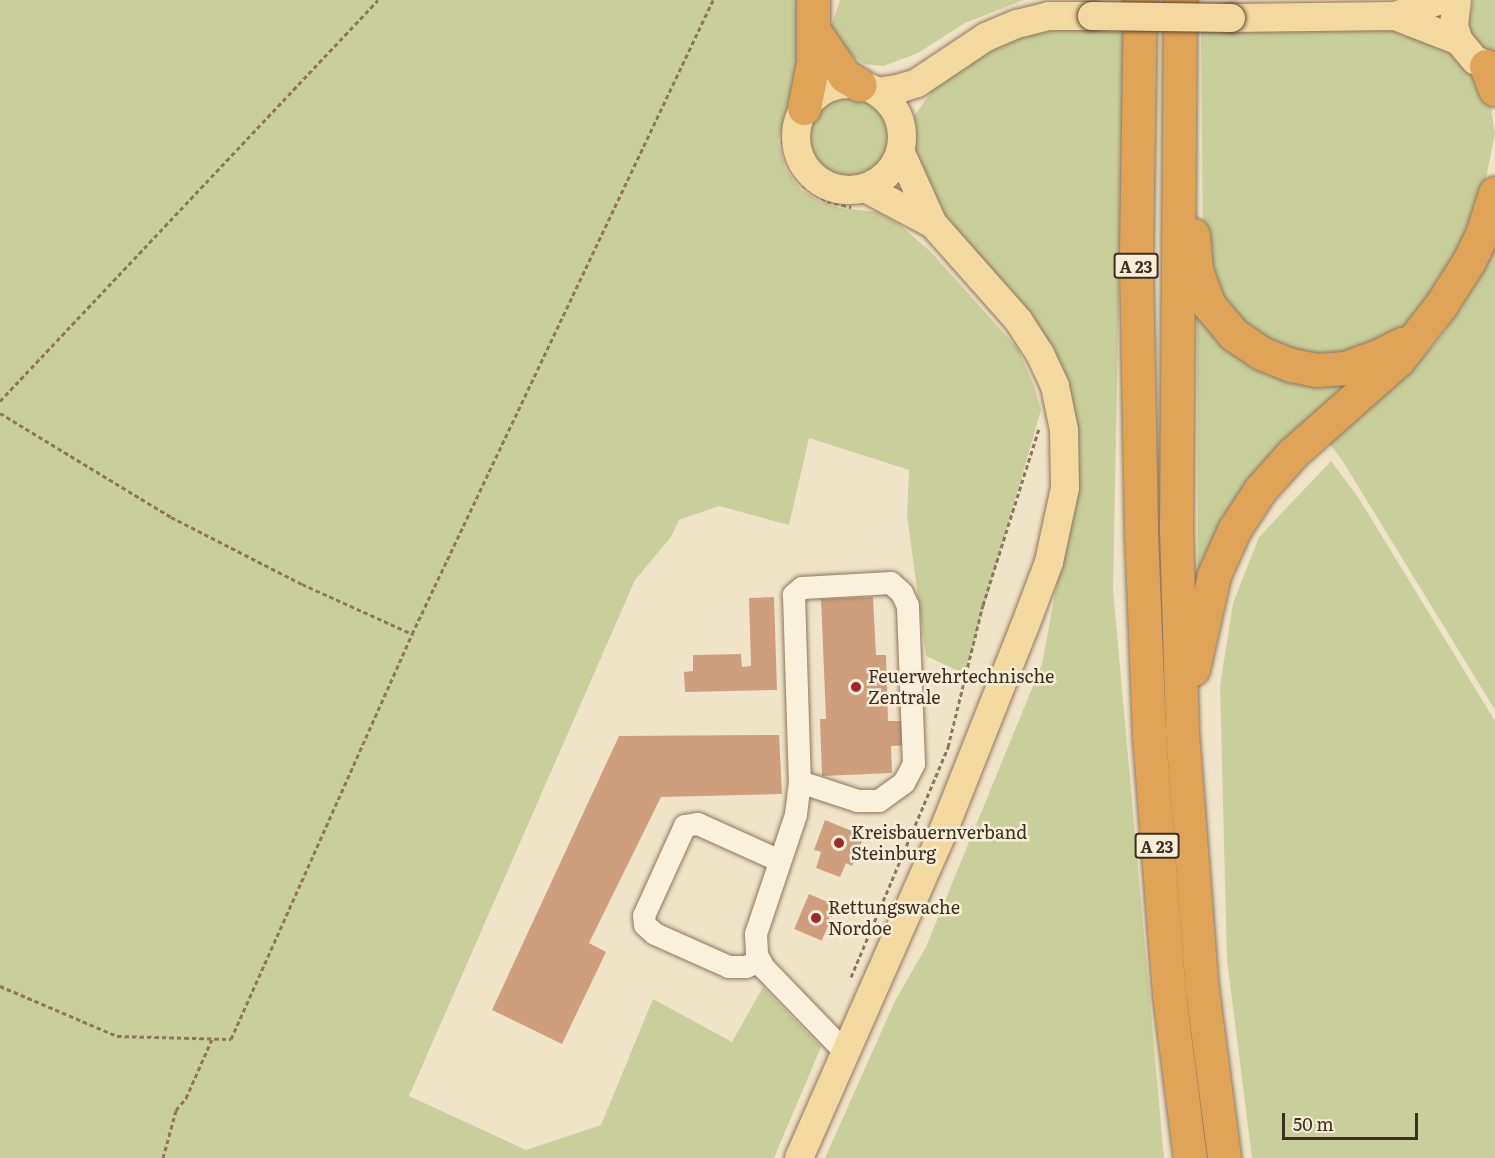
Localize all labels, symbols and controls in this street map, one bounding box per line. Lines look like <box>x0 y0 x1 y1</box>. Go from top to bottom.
road number: A 23 <box>1114 253 1158 279</box>
place label: Feuerwehrtechnische Zentrale <box>868 666 1054 708</box>
marker: Feuerwehrtechnische Zentrale <box>849 680 863 694</box>
place label: Kreisbauernverband Steinburg <box>851 822 1027 864</box>
road number: A 23 <box>1134 833 1180 859</box>
marker: Kreisbauernverband Steinburg <box>832 836 846 850</box>
place label: Rettungswache Nordoe <box>828 897 960 940</box>
marker: Rettungswache Nordoe <box>809 911 823 925</box>
scale bar <box>1285 1101 1422 1139</box>
text: 50 m <box>1293 1110 1334 1137</box>

